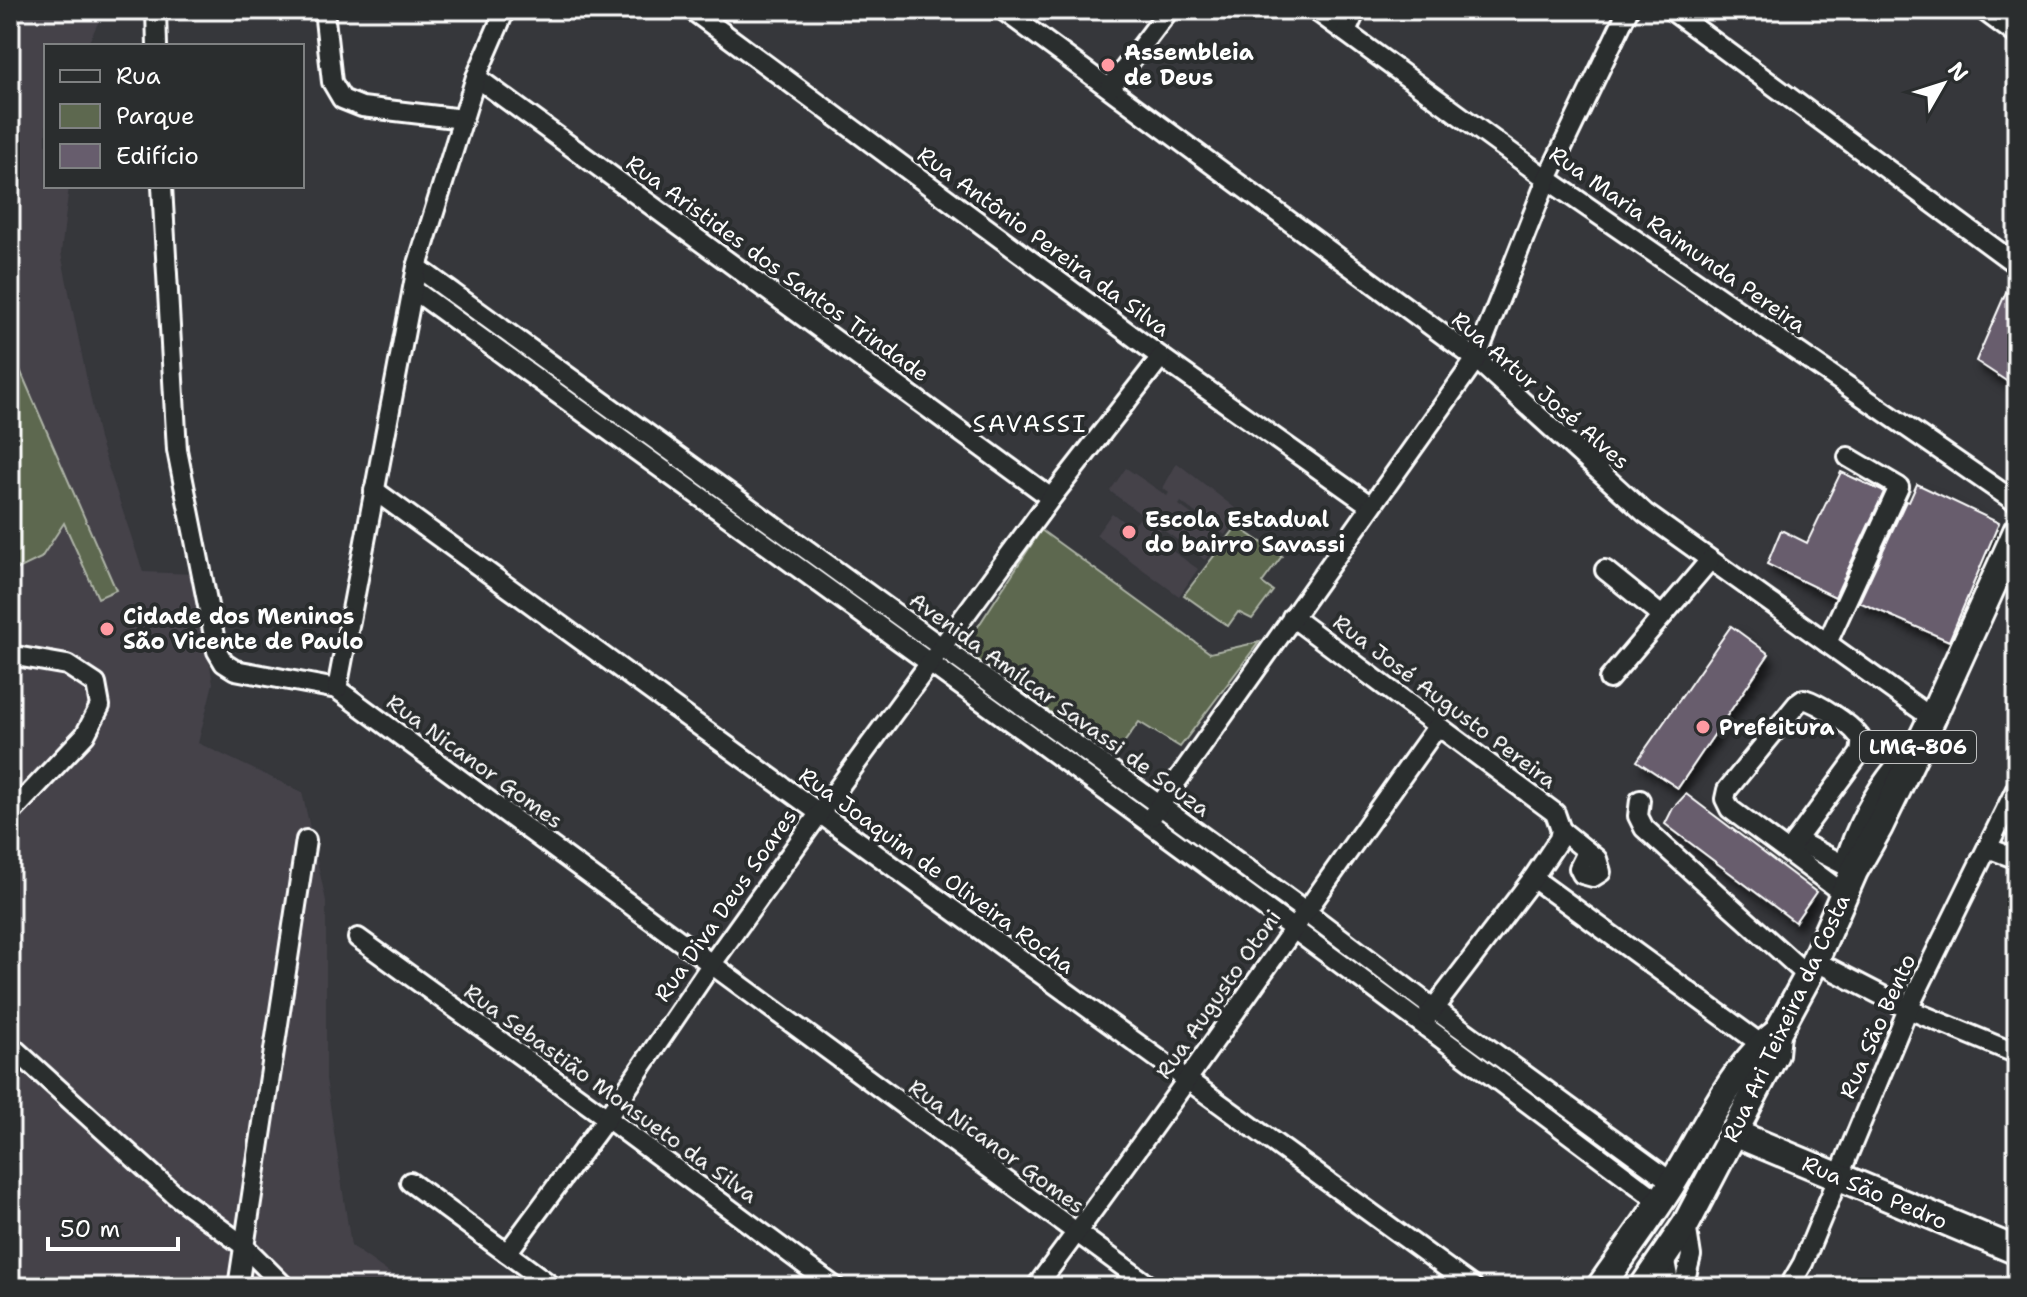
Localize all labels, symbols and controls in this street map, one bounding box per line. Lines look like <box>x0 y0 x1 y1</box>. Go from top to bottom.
place label: Assembleia de Deus <box>1124 38 1254 92</box>
legend <box>44 44 304 188</box>
north arrow <box>1903 44 1983 124</box>
marker: Assembleia de Deus <box>1099 56 1117 74</box>
text: N <box>1941 56 1975 88</box>
text: Rua <box>116 60 161 92</box>
text: Parque <box>116 100 195 132</box>
street label: Rua Maria Raimunda Pereira <box>1544 139 1812 340</box>
text: Edifício <box>116 140 199 172</box>
street label: Rua Antônio Pereira da Silva <box>912 140 1176 343</box>
street label: Rua Aristides dos Santos Trindade <box>620 149 935 388</box>
street label: Rua Artur José Alves <box>1446 305 1636 476</box>
district label: SAVASSI <box>973 408 1087 440</box>
place label: Escola Estadual do bairro Savassi <box>1145 505 1345 559</box>
marker: Escola Estadual do bairro Savassi <box>1120 523 1138 541</box>
street label: Avenida Amílcar Savassi de Souza <box>904 585 1216 824</box>
place label: Cidade dos Meninos São Vicente de Paulo <box>123 602 363 656</box>
street label: Rua José Augusto Pereira <box>1327 608 1563 795</box>
marker: Cidade dos Meninos São Vicente de Paulo <box>98 620 116 638</box>
street label: Rua Nicanor Gomes <box>381 688 569 835</box>
place label: Prefeitura <box>1719 713 1835 742</box>
marker: Prefeitura <box>1694 718 1712 736</box>
road number: LMG-806 <box>1860 731 1976 763</box>
street label: Rua Joaquim de Oliveira Rocha <box>793 761 1080 980</box>
street label: Rua Diva Deus Soares <box>648 803 803 1008</box>
street label: Rua Ari Teixeira da Costa <box>1716 889 1857 1147</box>
street label: Rua Augusto Otoni <box>1149 904 1288 1085</box>
street label: Rua São Bento <box>1833 949 1922 1103</box>
street label: Rua Sebastião Monsueto da Silva <box>458 977 763 1210</box>
street label: Rua Nicanor Gomes <box>903 1073 1091 1220</box>
street label: Rua São Pedro <box>1798 1149 1952 1236</box>
scale bar <box>48 1201 178 1251</box>
text: 50 m <box>60 1213 120 1245</box>

